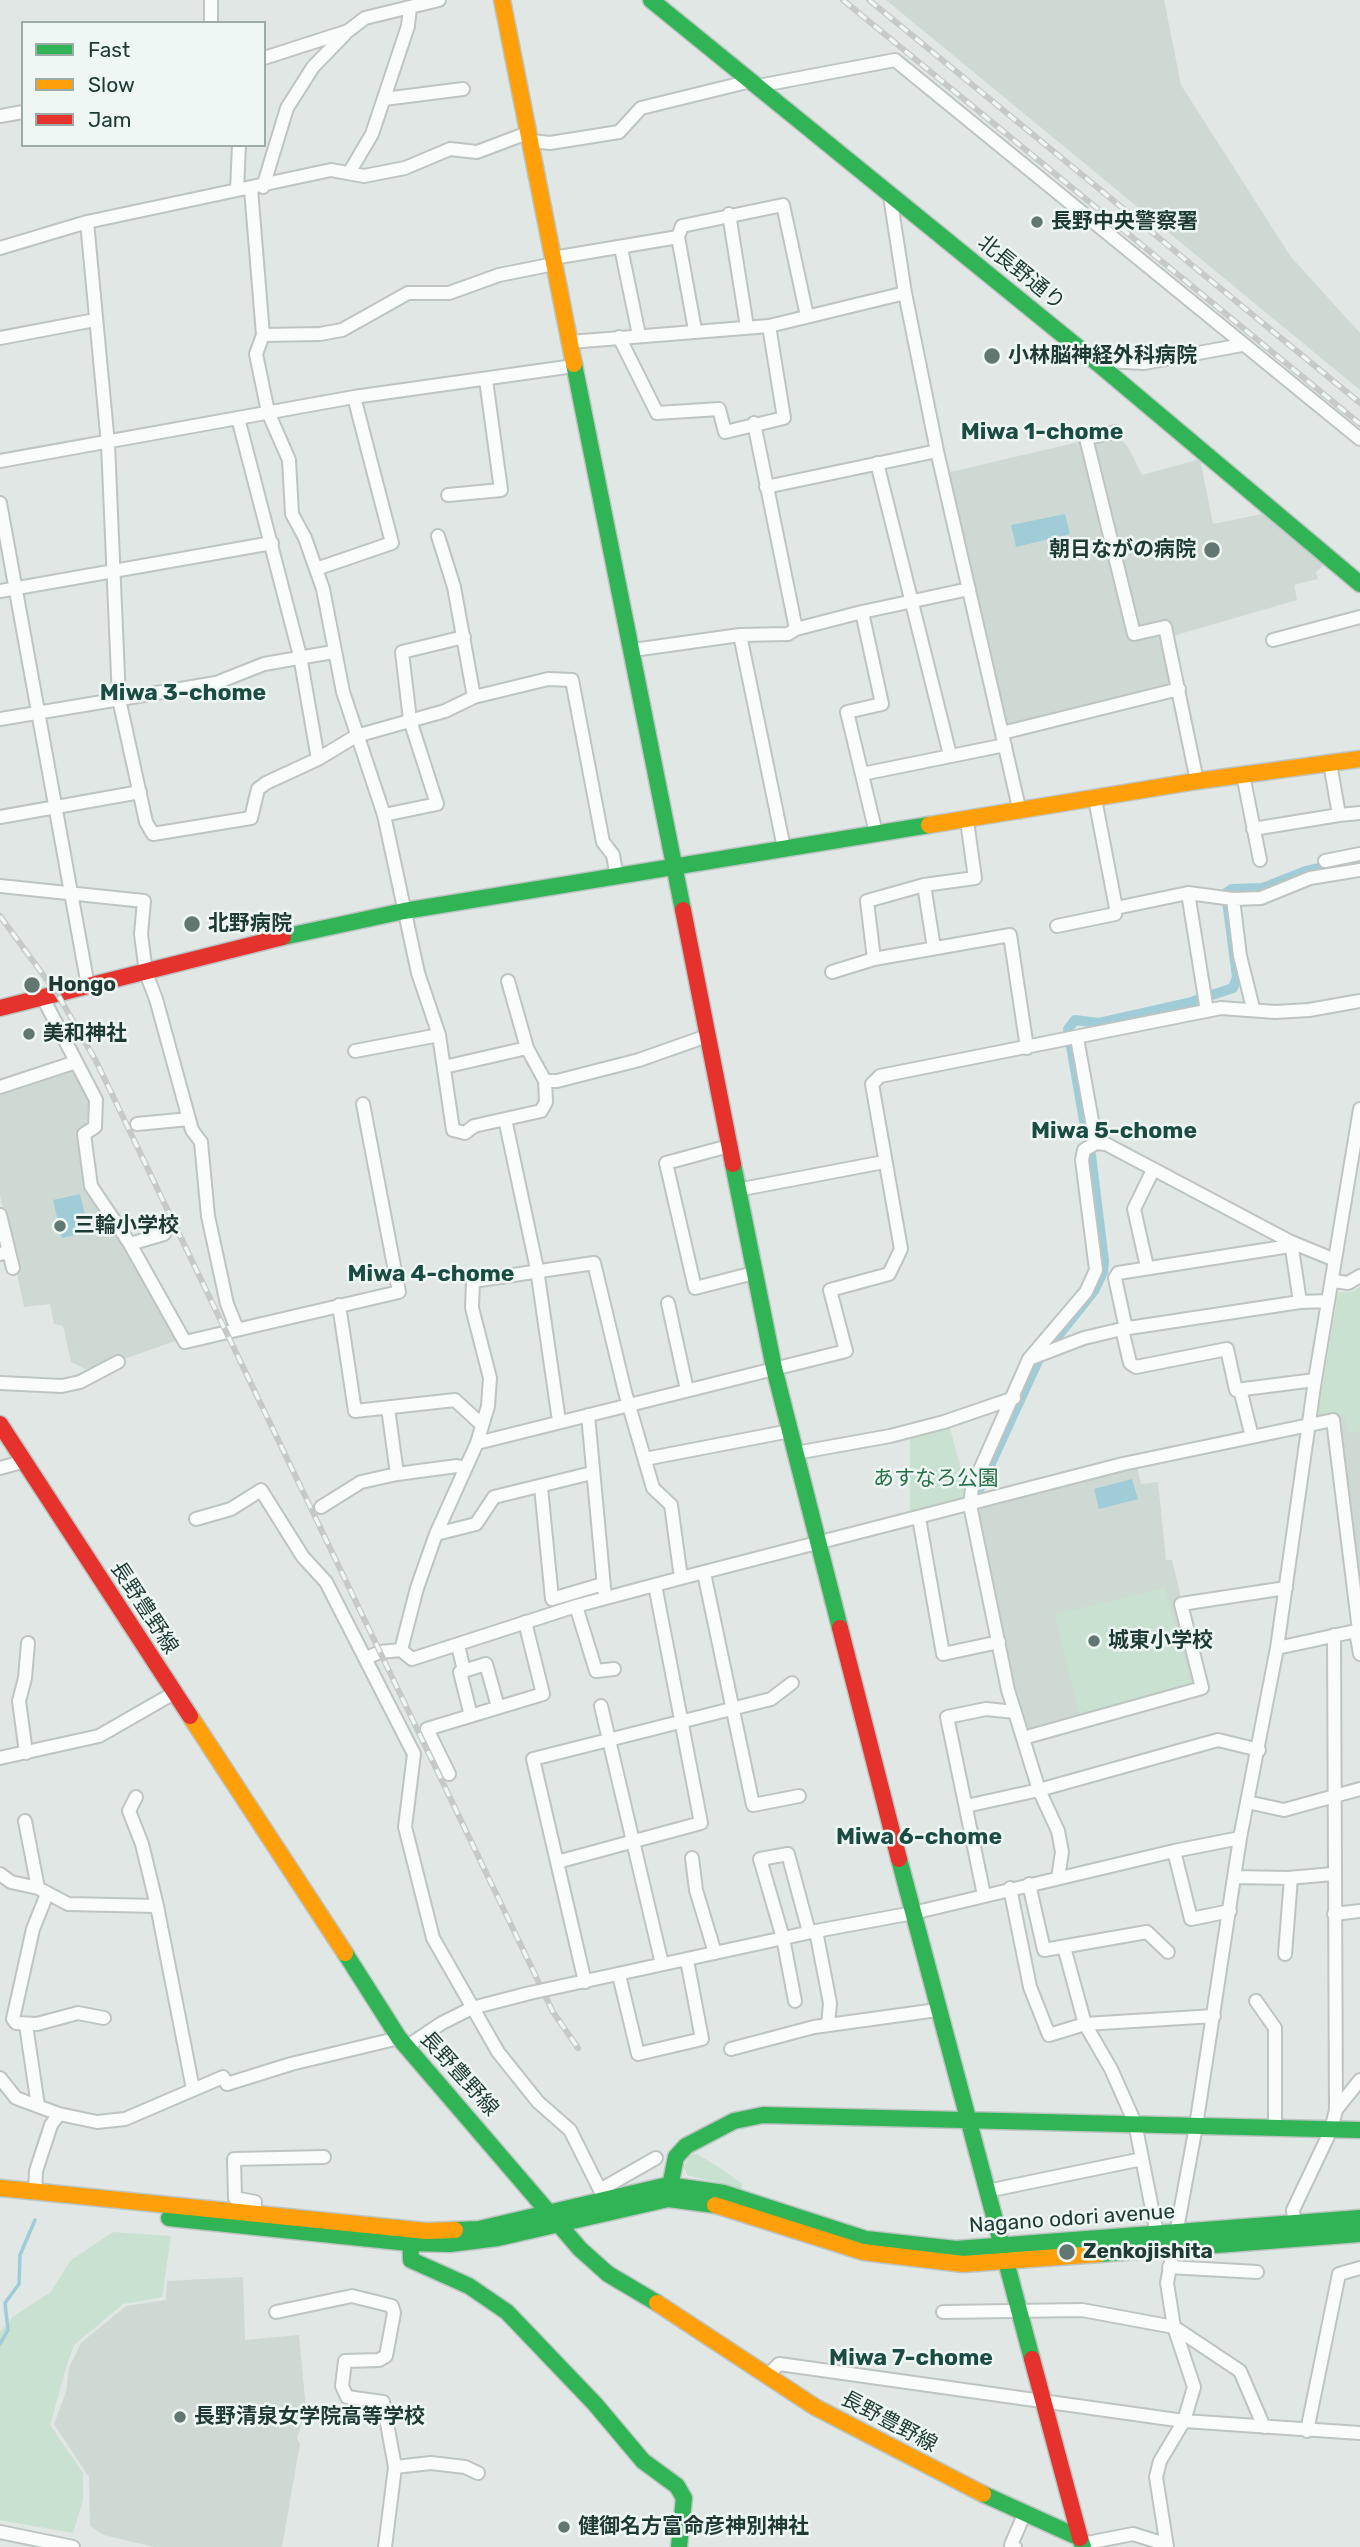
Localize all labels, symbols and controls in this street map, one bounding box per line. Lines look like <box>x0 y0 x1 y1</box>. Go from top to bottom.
legend <box>21 21 266 147</box>
text: Fast <box>88 37 130 62</box>
text: Slow <box>88 72 135 97</box>
text: Jam <box>88 107 132 132</box>
place label: 長野中央警察署 <box>1051 209 1198 235</box>
marker: 長野中央警察署 <box>1029 214 1045 230</box>
street label: 北長野通り <box>972 230 1070 316</box>
place label: 小林脳神経外科病院 <box>1008 343 1197 369</box>
marker: 小林脳神経外科病院 <box>982 346 1002 366</box>
district label: Miwa 1-chome <box>961 418 1123 446</box>
place label: 朝日ながの病院 <box>1049 537 1196 563</box>
marker: 朝日ながの病院 <box>1202 540 1222 560</box>
district label: Miwa 3-chome <box>100 679 266 707</box>
place label: 北野病院 <box>208 911 292 937</box>
marker: 北野病院 <box>182 914 202 934</box>
place label: Hongo <box>48 972 116 998</box>
marker: Hongo <box>22 975 42 995</box>
place label: 美和神社 <box>43 1021 127 1047</box>
marker: 美和神社 <box>21 1026 37 1042</box>
district label: Miwa 5-chome <box>1031 1117 1197 1145</box>
place label: 三輪小学校 <box>74 1213 179 1239</box>
marker: 三輪小学校 <box>52 1218 68 1234</box>
district label: Miwa 4-chome <box>348 1260 514 1288</box>
park label: あすなろ公園 <box>873 1466 999 1492</box>
street label: 長野豊野線 <box>105 1557 183 1659</box>
place label: 城東小学校 <box>1108 1628 1213 1654</box>
marker: 城東小学校 <box>1086 1633 1102 1649</box>
district label: Miwa 6-chome <box>836 1823 1002 1851</box>
street label: 長野豊野線 <box>415 2027 503 2121</box>
street label: Nagano odori avenue <box>968 2199 1176 2239</box>
place label: Zenkojishita <box>1083 2239 1213 2265</box>
marker: Zenkojishita <box>1057 2242 1077 2262</box>
district label: Miwa 7-chome <box>829 2344 993 2372</box>
street label: 長野豊野線 <box>837 2386 941 2458</box>
place label: 長野清泉女学院高等学校 <box>194 2404 425 2430</box>
marker: 長野清泉女学院高等学校 <box>172 2409 188 2425</box>
place label: 健御名方富命彦神別神社 <box>578 2514 809 2540</box>
marker: 健御名方富命彦神別神社 <box>556 2519 572 2535</box>

